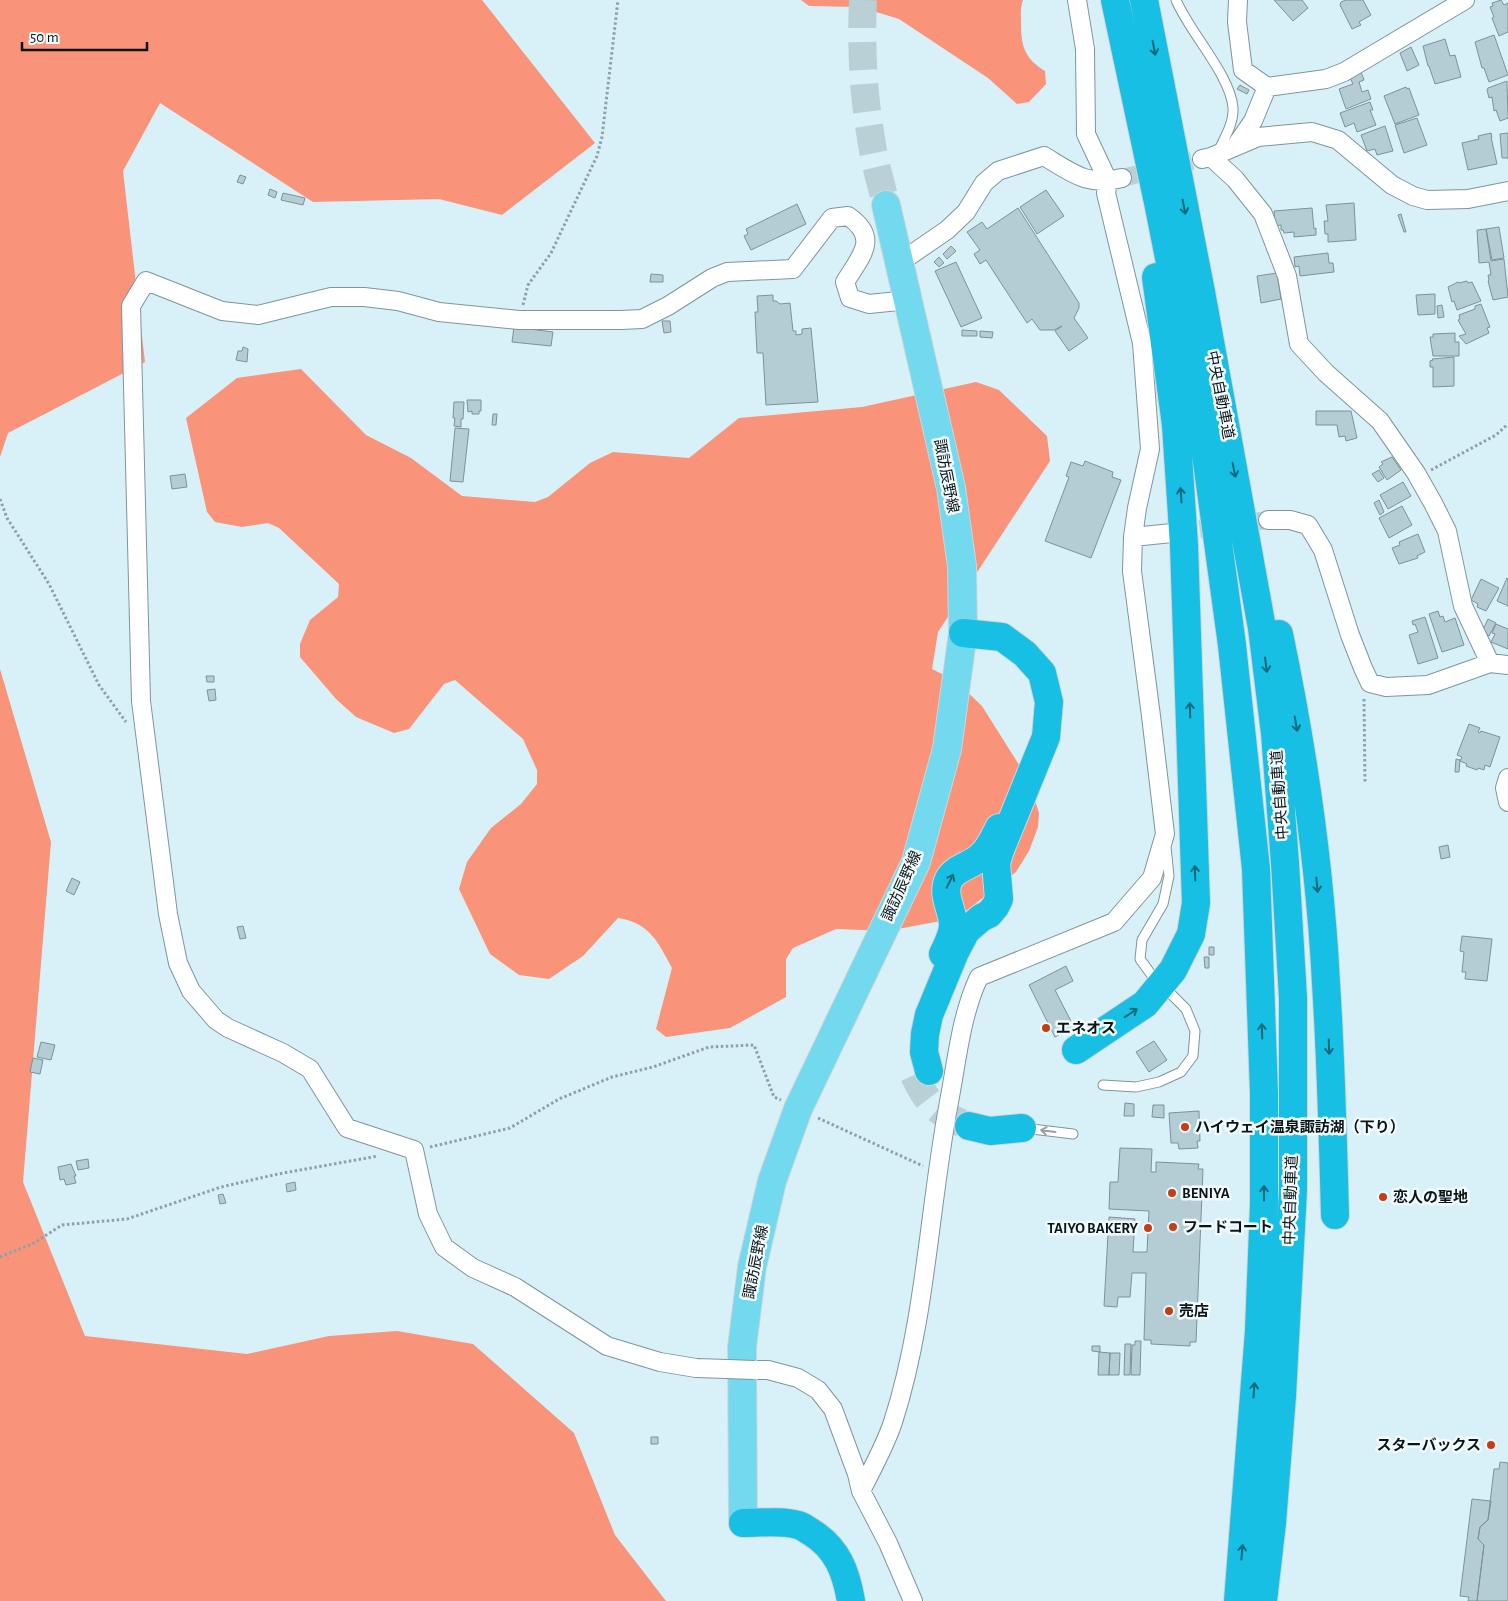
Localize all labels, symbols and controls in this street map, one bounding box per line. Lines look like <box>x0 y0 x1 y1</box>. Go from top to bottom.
scale bar <box>22 20 148 52</box>
text: 50 m <box>30 30 59 45</box>
one-way arrow <box>1150 39 1159 55</box>
one-way arrow <box>1180 199 1190 215</box>
street label: 中央自動車道 <box>1204 349 1237 441</box>
street label: 諏訪辰野線 <box>931 438 962 514</box>
one-way arrow <box>1230 462 1239 478</box>
one-way arrow <box>1176 488 1185 504</box>
one-way arrow <box>1262 657 1272 673</box>
one-way arrow <box>1185 702 1195 718</box>
one-way arrow <box>1292 716 1302 732</box>
street label: 中央自動車道 <box>1268 750 1291 840</box>
street label: 諏訪辰野線 <box>879 848 924 923</box>
one-way arrow <box>1190 865 1200 881</box>
one-way arrow <box>945 874 955 889</box>
one-way arrow <box>1313 877 1322 893</box>
one-way arrow <box>1124 1008 1138 1018</box>
place label: エネオス <box>1056 1021 1116 1036</box>
marker: エネオス <box>1040 1022 1052 1034</box>
one-way arrow <box>1257 1023 1267 1039</box>
one-way arrow <box>1324 1039 1334 1055</box>
place label: ハイウェイ温泉諏訪湖（下り） <box>1195 1119 1405 1135</box>
marker: ハイウェイ温泉諏訪湖（下り） <box>1179 1121 1191 1133</box>
one-way arrow <box>1040 1126 1056 1136</box>
street label: 中央自動車道 <box>1281 1155 1300 1245</box>
one-way arrow <box>1259 1185 1269 1202</box>
place label: BENIYA <box>1182 1186 1230 1201</box>
marker: BENIYA <box>1166 1187 1178 1199</box>
place label: 恋人の聖地 <box>1393 1189 1468 1205</box>
marker: 恋人の聖地 <box>1377 1191 1389 1203</box>
place label: フードコート <box>1183 1220 1273 1235</box>
place label: TAIYO BAKERY <box>1047 1221 1139 1236</box>
marker: フードコート <box>1167 1221 1179 1233</box>
marker: TAIYO BAKERY <box>1142 1222 1154 1234</box>
street label: 諏訪辰野線 <box>740 1224 771 1300</box>
place label: 売店 <box>1179 1303 1209 1319</box>
marker: 売店 <box>1163 1305 1175 1317</box>
one-way arrow <box>1250 1383 1259 1399</box>
place label: スターバックス <box>1377 1437 1481 1453</box>
marker: スターバックス <box>1485 1439 1497 1451</box>
one-way arrow <box>1237 1545 1247 1561</box>

